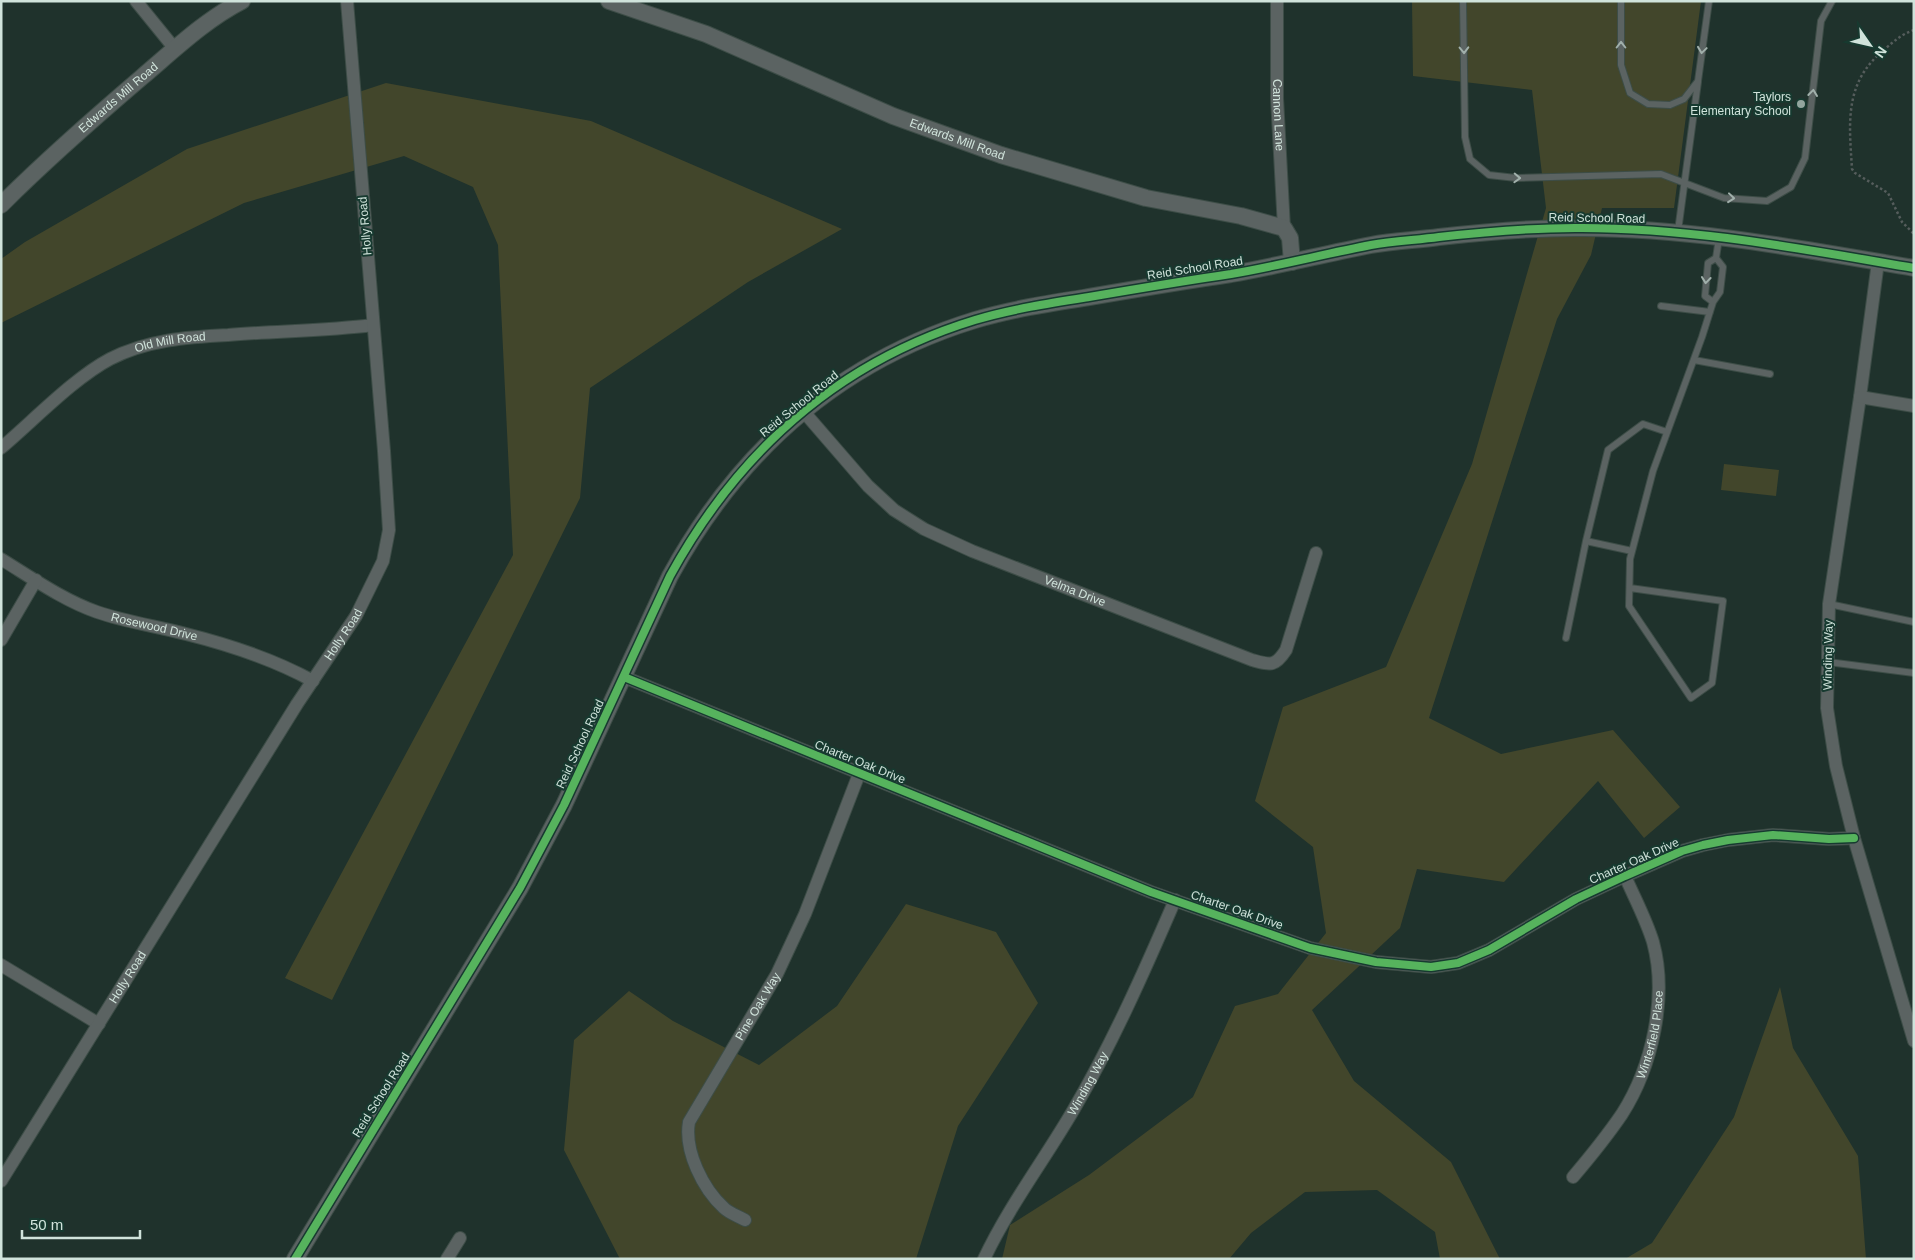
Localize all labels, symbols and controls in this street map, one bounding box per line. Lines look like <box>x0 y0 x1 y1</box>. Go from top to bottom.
north arrow <box>1845 20 1895 70</box>
one-way arrow <box>1616 41 1626 49</box>
text: N <box>1871 44 1890 61</box>
one-way arrow <box>1459 46 1469 54</box>
one-way arrow <box>1697 46 1708 54</box>
street label: Edwards Mill Road <box>76 60 161 136</box>
street label: Cannon Lane <box>1270 79 1287 152</box>
one-way arrow <box>1807 88 1818 96</box>
place label: Taylors Elementary School <box>1690 90 1791 118</box>
marker: Taylors Elementary School <box>1795 98 1807 110</box>
street label: Edwards Mill Road <box>908 116 1006 163</box>
one-way arrow <box>1514 173 1521 183</box>
one-way arrow <box>1727 193 1735 204</box>
street label: Holly Road <box>355 196 375 256</box>
street label: Reid School Road <box>1549 210 1645 226</box>
street label: Reid School Road <box>1146 254 1244 282</box>
one-way arrow <box>1701 276 1712 284</box>
street label: Old Mill Road <box>133 329 206 355</box>
street label: Reid School Road <box>757 368 841 440</box>
street label: Velma Drive <box>1042 573 1108 609</box>
street label: Holly Road <box>321 607 365 663</box>
street label: Rosewood Drive <box>110 610 199 644</box>
street label: Winding Way <box>1820 620 1836 690</box>
street label: Reid School Road <box>553 697 607 791</box>
street label: Charter Oak Drive <box>813 737 908 787</box>
street label: Charter Oak Drive <box>1587 835 1681 887</box>
street label: Charter Oak Drive <box>1189 888 1285 932</box>
street label: Holly Road <box>106 948 149 1006</box>
street label: Pine Oak Way <box>732 970 783 1043</box>
street label: Winterfield Place <box>1634 990 1666 1081</box>
street label: Winding Way <box>1065 1049 1111 1118</box>
street label: Reid School Road <box>349 1050 413 1140</box>
scale bar <box>22 1208 140 1240</box>
text: 50 m <box>30 1216 63 1233</box>

